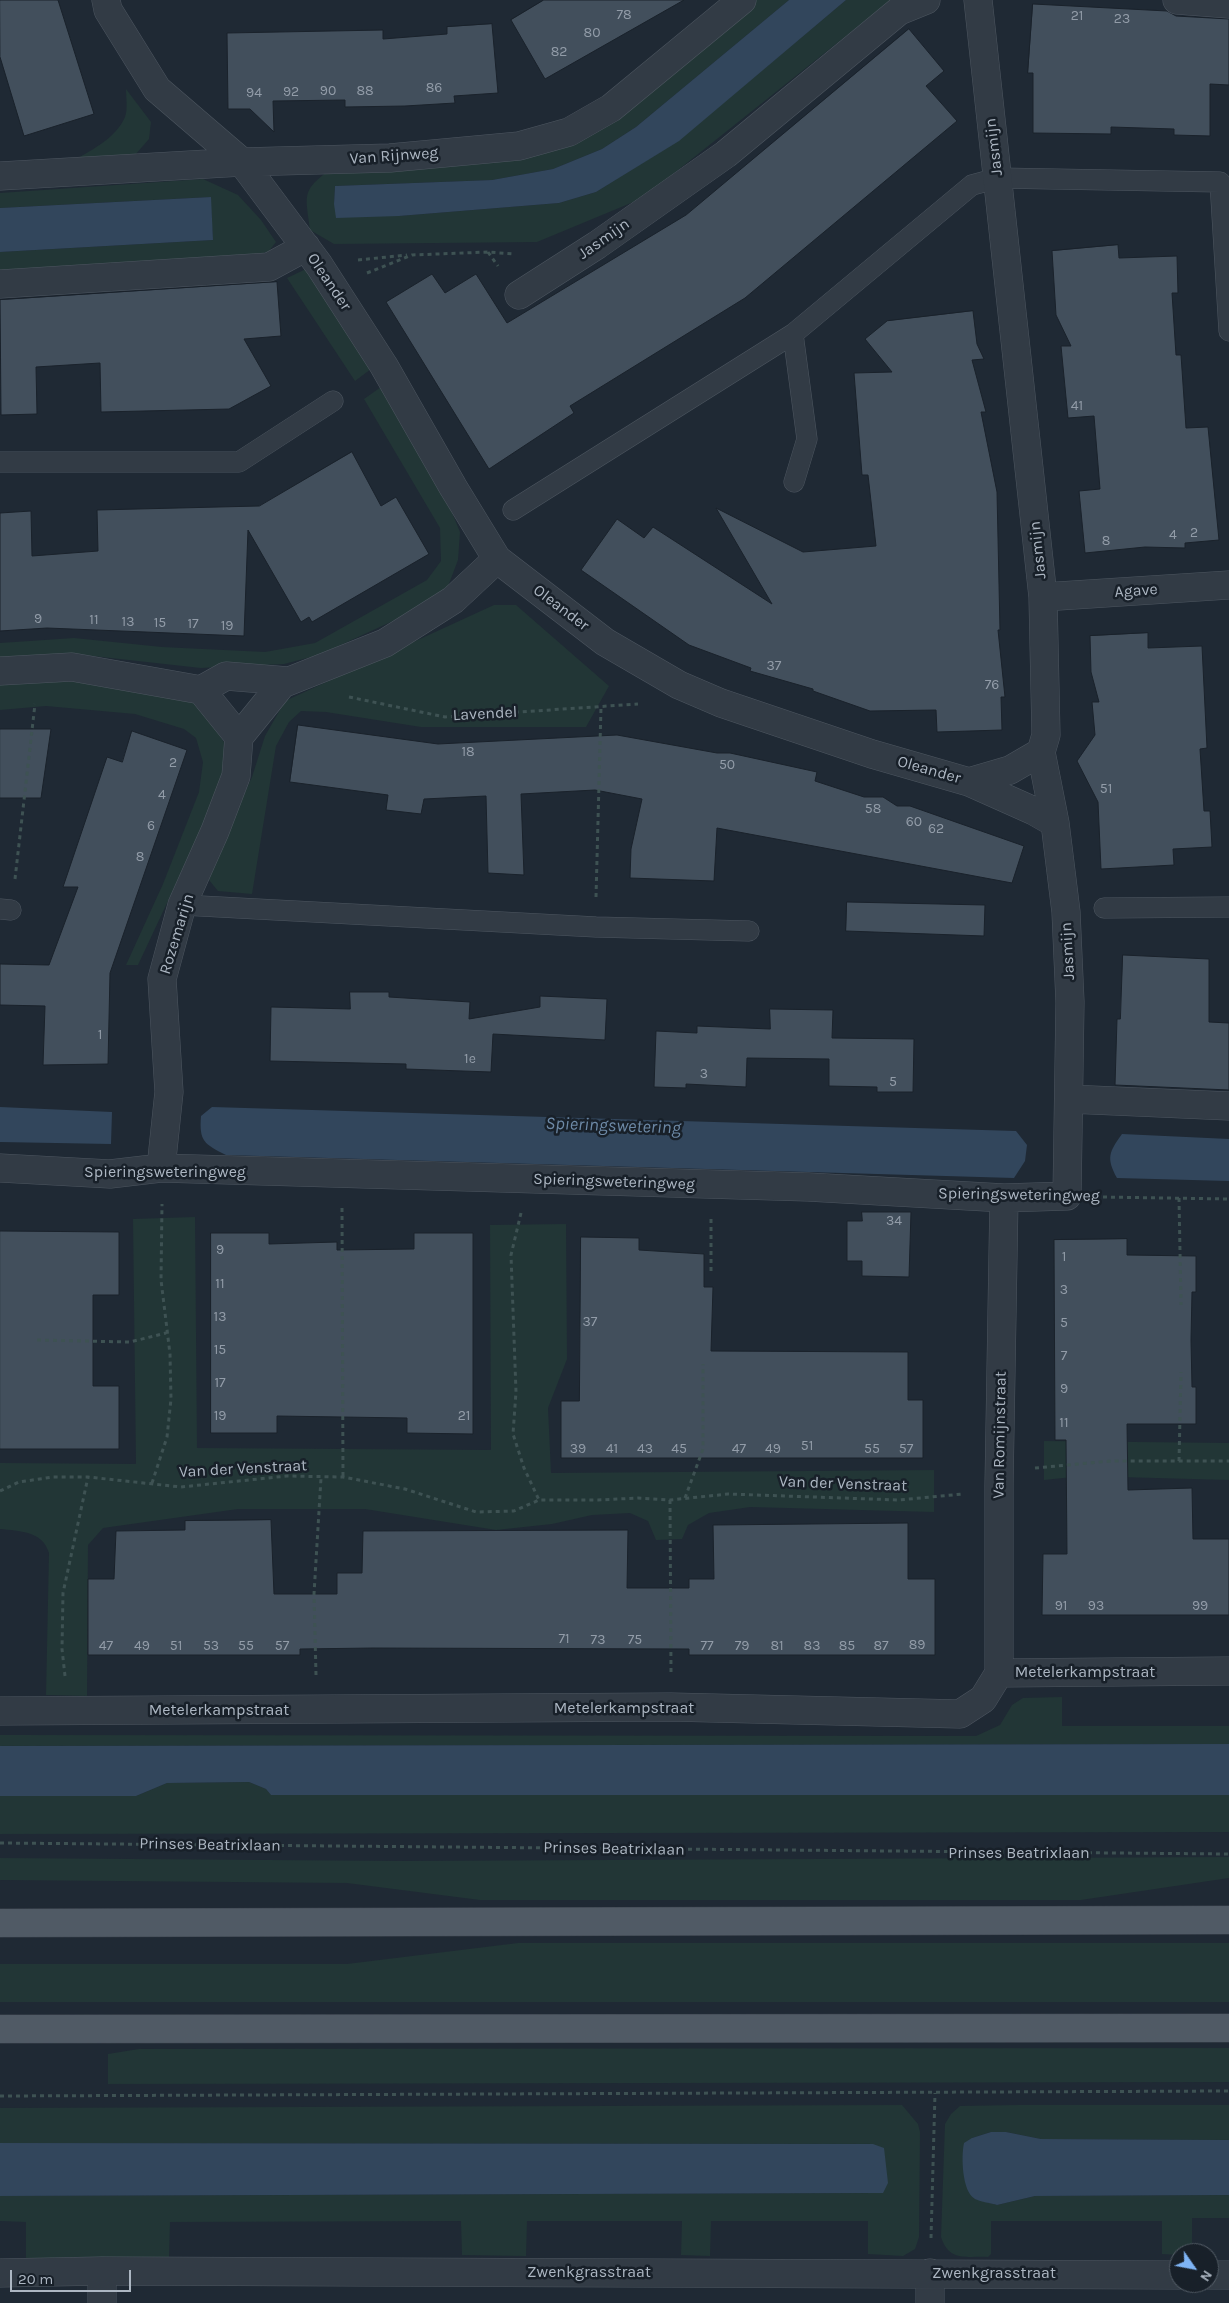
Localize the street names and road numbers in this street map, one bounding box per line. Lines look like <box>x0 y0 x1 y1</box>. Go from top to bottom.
street label: Jasmijn <box>981 117 1007 177</box>
street label: Van Rijnweg <box>349 143 439 169</box>
street label: Jasmijn <box>575 214 633 264</box>
street label: Oleander <box>303 250 355 314</box>
street label: Jasmijn <box>1025 520 1051 580</box>
street label: Agave <box>1114 580 1158 602</box>
street label: Oleander <box>529 581 593 635</box>
street label: Lavendel <box>452 703 518 725</box>
street label: Oleander <box>895 752 963 788</box>
street label: Rozemarijn <box>156 891 198 977</box>
street label: Jasmijn <box>1057 921 1079 981</box>
street label: Spieringsweteringweg <box>84 1162 246 1182</box>
street label: Spieringsweteringweg <box>533 1170 695 1194</box>
street label: Spieringsweteringweg <box>938 1184 1100 1206</box>
street label: Van Romijnstraat <box>989 1371 1011 1499</box>
street label: Van der Venstraat <box>178 1456 308 1482</box>
street label: Van der Venstraat <box>779 1472 907 1496</box>
street label: Metelerkampstraat <box>1015 1662 1155 1682</box>
street label: Metelerkampstraat <box>554 1698 694 1718</box>
street label: Metelerkampstraat <box>149 1700 289 1720</box>
street label: Prinses Beatrixlaan <box>139 1834 281 1856</box>
street label: Prinses Beatrixlaan <box>543 1838 685 1860</box>
street label: Prinses Beatrixlaan <box>948 1843 1090 1863</box>
street label: Zwenkgrasstraat <box>527 2262 651 2282</box>
street label: Zwenkgrasstraat <box>932 2263 1056 2283</box>

